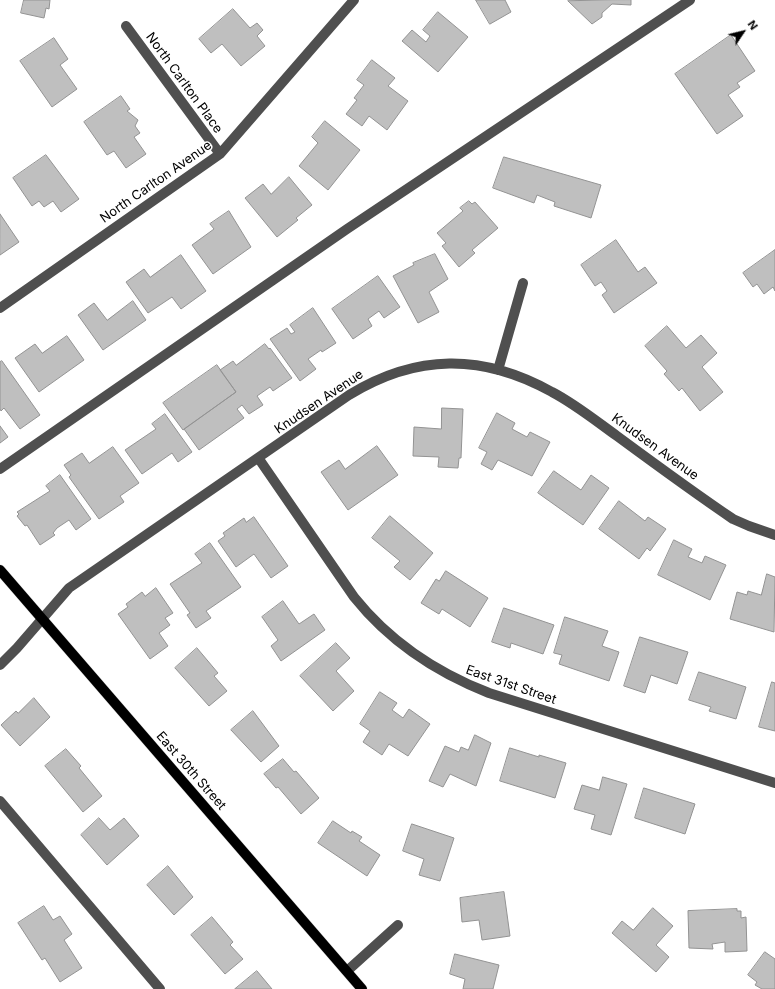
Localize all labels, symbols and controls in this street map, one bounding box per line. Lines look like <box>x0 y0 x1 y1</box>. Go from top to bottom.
north arrow <box>723 12 763 52</box>
text: N <box>745 18 761 33</box>
street label: North Carlton Place <box>142 30 226 136</box>
street label: North Carlton Avenue <box>97 138 215 226</box>
street label: Knudsen Avenue <box>272 367 366 437</box>
street label: Knudsen Avenue <box>609 410 701 484</box>
street label: East 31st Street <box>464 662 558 708</box>
street label: East 30th Street <box>153 729 229 813</box>

